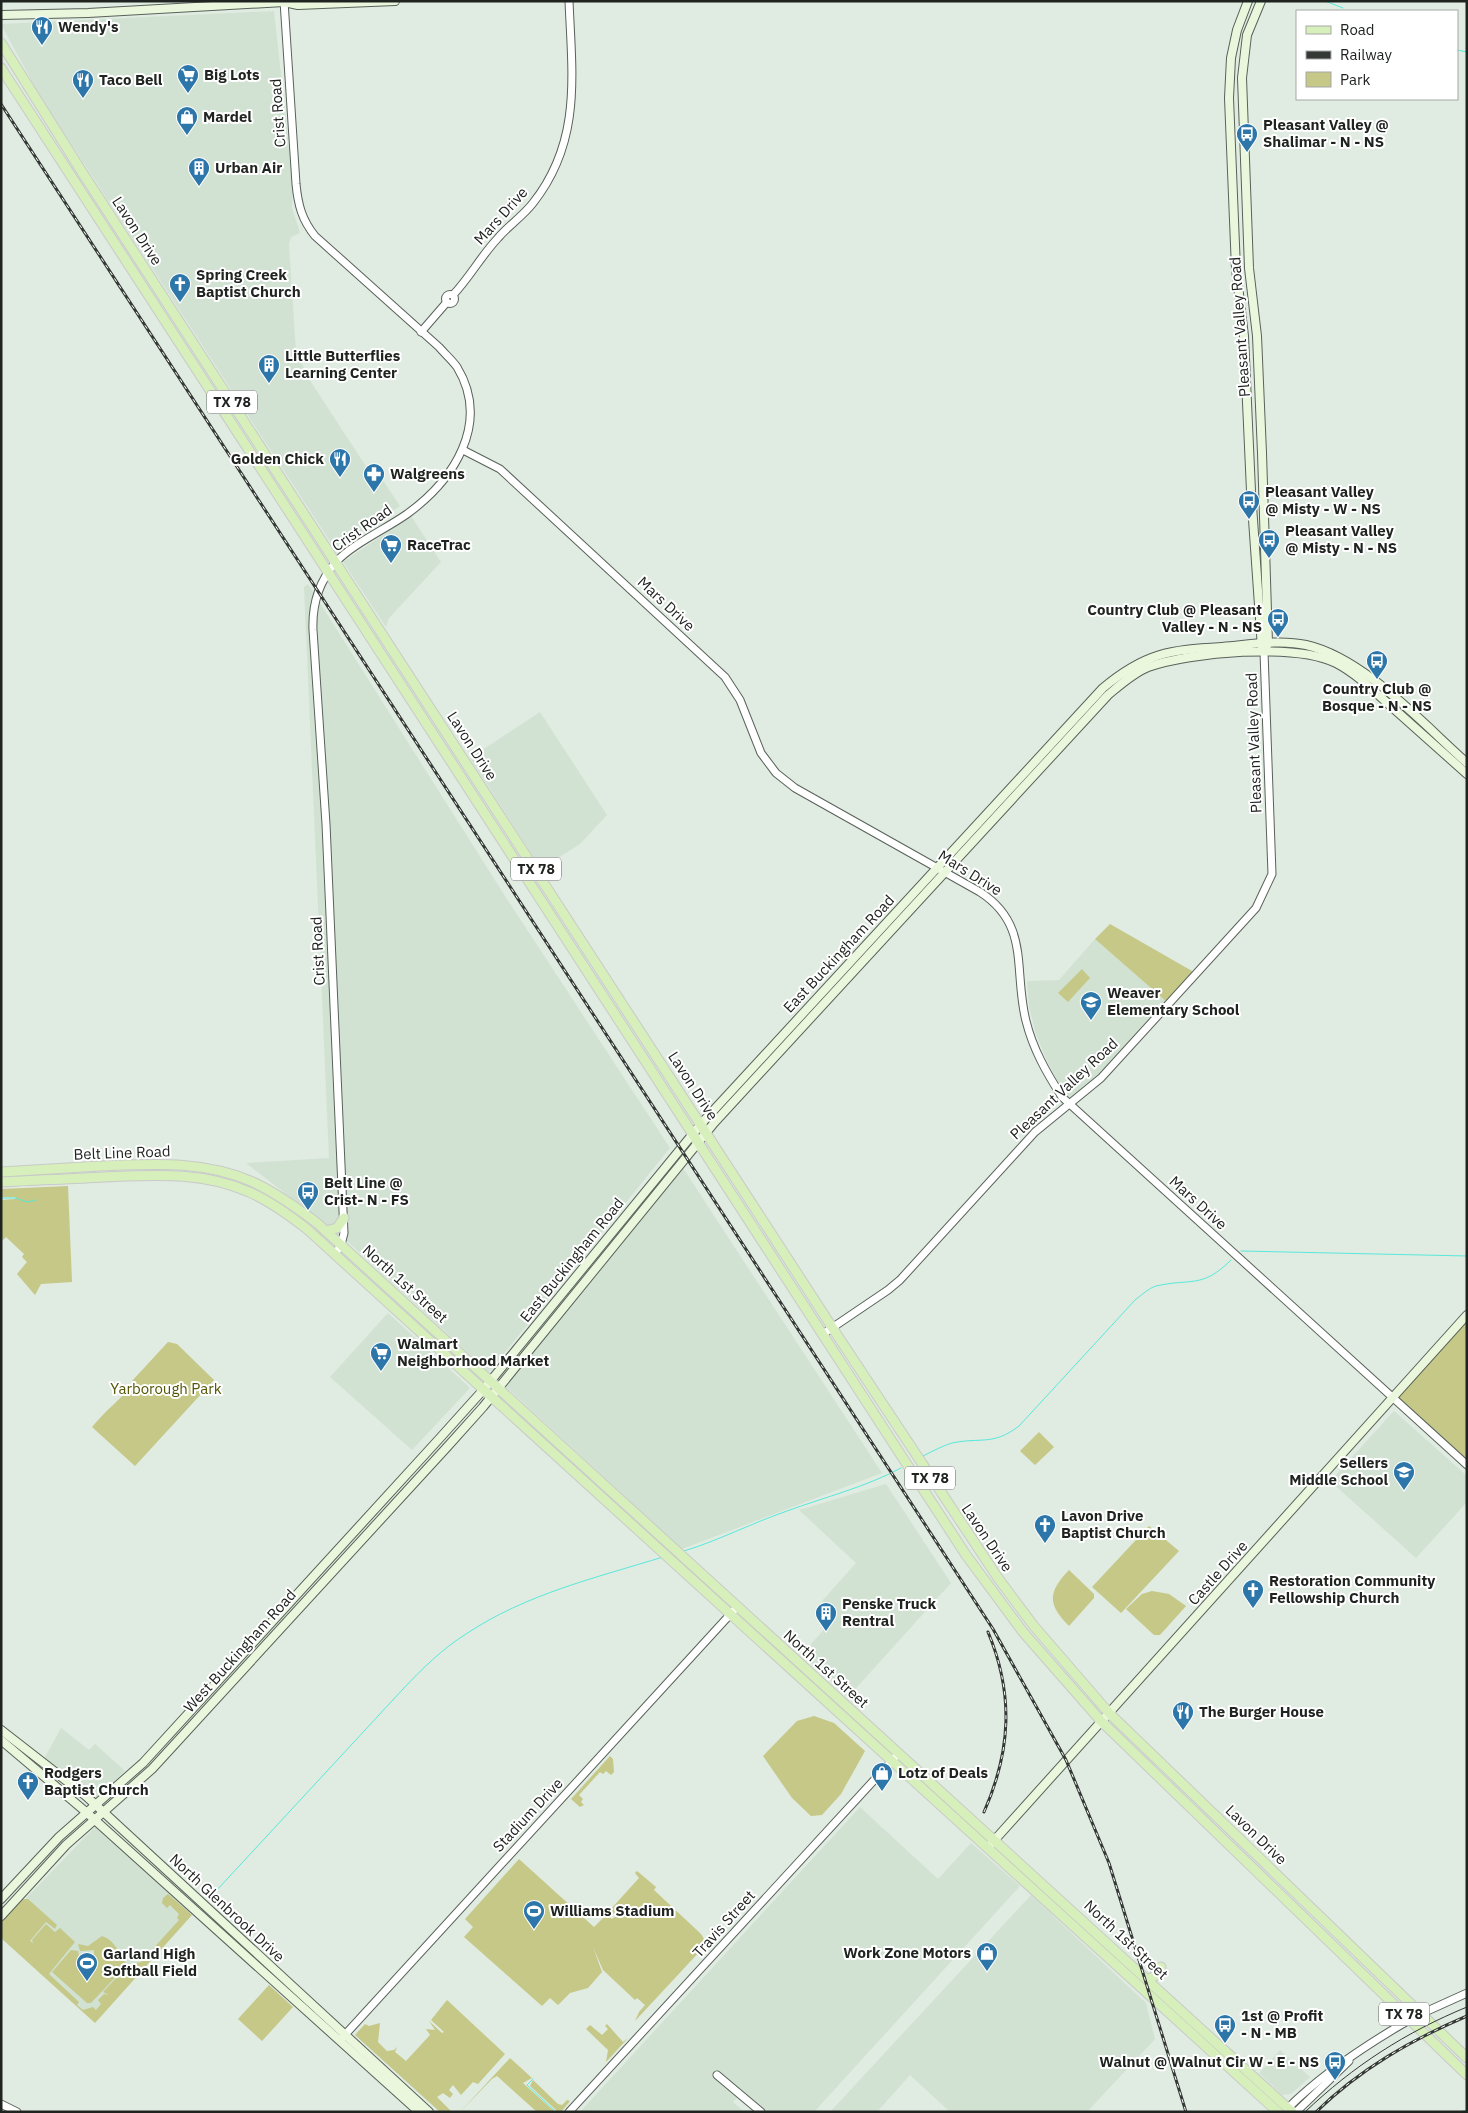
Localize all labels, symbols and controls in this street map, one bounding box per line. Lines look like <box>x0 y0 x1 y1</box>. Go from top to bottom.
legend <box>1296 10 1458 100</box>
restaurant icon: Wendy's <box>30 15 54 46</box>
place label: Wendy's <box>58 17 119 36</box>
text: Road <box>1340 20 1375 39</box>
text: Railway <box>1340 45 1393 64</box>
supermarket icon: Big Lots <box>176 63 200 94</box>
place label: Big Lots <box>204 65 260 84</box>
restaurant icon: Taco Bell <box>71 68 95 99</box>
place label: Taco Bell <box>99 70 163 89</box>
text: Park <box>1340 70 1370 89</box>
street label: Crist Road <box>266 78 289 148</box>
shop icon: Mardel <box>175 105 199 136</box>
place label: Mardel <box>203 107 252 126</box>
place label: Pleasant Valley @ Shalimar - N - NS <box>1263 115 1389 151</box>
bus stop icon: Pleasant Valley @ Shalimar - N - NS <box>1235 122 1259 153</box>
building icon: Urban Air <box>187 156 211 187</box>
place label: Urban Air <box>215 158 282 177</box>
street label: Mars Drive <box>470 183 532 249</box>
street label: Lavon Drive <box>108 193 167 269</box>
street label: Pleasant Valley Road <box>1225 256 1254 398</box>
place label: Spring Creek Baptist Church <box>196 265 301 301</box>
church icon: Spring Creek Baptist Church <box>168 272 192 303</box>
place label: Little Butterflies Learning Center <box>285 346 401 382</box>
building icon: Little Butterflies Learning Center <box>257 353 281 384</box>
road number: TX 78 <box>207 391 257 414</box>
restaurant icon: Golden Chick <box>328 447 352 478</box>
place label: Golden Chick <box>231 449 324 468</box>
pharmacy icon: Walgreens <box>362 462 386 493</box>
place label: Walgreens <box>390 464 465 483</box>
place label: Pleasant Valley @ Misty - W - NS <box>1265 482 1381 518</box>
bus stop icon: Pleasant Valley @ Misty - W - NS <box>1237 489 1261 520</box>
street label: Crist Road <box>328 500 395 555</box>
place label: Pleasant Valley @ Misty - N - NS <box>1285 521 1397 557</box>
bus stop icon: Pleasant Valley @ Misty - N - NS <box>1257 528 1281 559</box>
supermarket icon: RaceTrac <box>379 533 403 564</box>
place label: RaceTrac <box>407 535 471 554</box>
street label: Mars Drive <box>634 572 699 635</box>
place label: Country Club @ Pleasant Valley - N - NS <box>1087 600 1262 636</box>
bus stop icon: Country Club @ Pleasant Valley - N - NS <box>1266 607 1290 638</box>
bus stop icon: Country Club @ Bosque - N - NS <box>1365 649 1389 680</box>
street label: Pleasant Valley Road <box>1242 672 1265 814</box>
place label: Country Club @ Bosque - N - NS <box>1322 679 1432 715</box>
street label: Lavon Drive <box>443 708 502 784</box>
street label: Mars Drive <box>935 846 1006 900</box>
road number: TX 78 <box>511 858 561 881</box>
street label: East Buckingham Road <box>779 891 898 1017</box>
street label: Crist Road <box>306 916 329 986</box>
place label: Weaver Elementary School <box>1107 983 1240 1019</box>
school or university icon: Weaver Elementary School <box>1079 990 1103 1021</box>
street label: Pleasant Valley Road <box>1006 1034 1122 1143</box>
street label: Lavon Drive <box>664 1048 723 1124</box>
street label: Belt Line Road <box>73 1141 171 1164</box>
street label: Mars Drive <box>1165 1172 1231 1234</box>
place label: Belt Line @ Crist- N - FS <box>324 1173 409 1209</box>
bus stop icon: Belt Line @ Crist- N - FS <box>296 1180 320 1211</box>
street label: East Buckingham Road <box>516 1194 628 1326</box>
street label: North 1st Street <box>359 1240 452 1327</box>
place label: Walmart Neighborhood Market <box>397 1334 550 1370</box>
supermarket icon: Walmart Neighborhood Market <box>369 1341 393 1372</box>
park label: Yarborough Park <box>110 1379 222 1398</box>
place label: Sellers Middle School <box>1289 1453 1388 1489</box>
school or university icon: Sellers Middle School <box>1392 1460 1416 1491</box>
road number: TX 78 <box>905 1466 955 1490</box>
street label: Lavon Drive <box>958 1500 1017 1575</box>
place label: Lavon Drive Baptist Church <box>1061 1506 1166 1542</box>
church icon: Lavon Drive Baptist Church <box>1033 1513 1057 1544</box>
street label: Castle Drive <box>1184 1536 1252 1609</box>
place label: Restoration Community Fellowship Church <box>1269 1571 1435 1607</box>
church icon: Restoration Community Fellowship Church <box>1241 1578 1265 1609</box>
street label: West Buckingham Road <box>179 1585 300 1716</box>
place label: Penske Truck Rentral <box>842 1594 937 1630</box>
building icon: Penske Truck Rentral <box>814 1601 838 1632</box>
street label: North 1st Street <box>780 1625 873 1712</box>
restaurant icon: The Burger House <box>1171 1700 1195 1731</box>
place label: The Burger House <box>1199 1702 1324 1721</box>
shop icon: Lotz of Deals <box>870 1761 894 1792</box>
place label: Rodgers Baptist Church <box>44 1763 149 1799</box>
place label: Lotz of Deals <box>898 1763 989 1782</box>
church icon: Rodgers Baptist Church <box>16 1770 40 1801</box>
street label: Stadium Drive <box>488 1774 567 1856</box>
street label: Lavon Drive <box>1222 1801 1291 1869</box>
street label: North Glenbrook Drive <box>166 1849 289 1966</box>
street label: Travis Street <box>688 1886 759 1961</box>
street label: North 1st Street <box>1080 1896 1172 1983</box>
sports icon: Williams Stadium <box>522 1899 546 1930</box>
place label: Williams Stadium <box>550 1901 675 1920</box>
shop icon: Work Zone Motors <box>975 1941 999 1972</box>
place label: Work Zone Motors <box>843 1943 971 1962</box>
place label: Garland High Softball Field <box>103 1944 197 1980</box>
sports icon: Garland High Softball Field <box>75 1951 99 1982</box>
road number: TX 78 <box>1379 2002 1429 2026</box>
place label: 1st @ Profit - N - MB <box>1241 2006 1324 2042</box>
bus stop icon: 1st @ Profit - N - MB <box>1213 2013 1237 2044</box>
bus stop icon: Walnut @ Walnut Cir W - E - NS <box>1323 2050 1347 2081</box>
place label: Walnut @ Walnut Cir W - E - NS <box>1099 2052 1319 2071</box>

